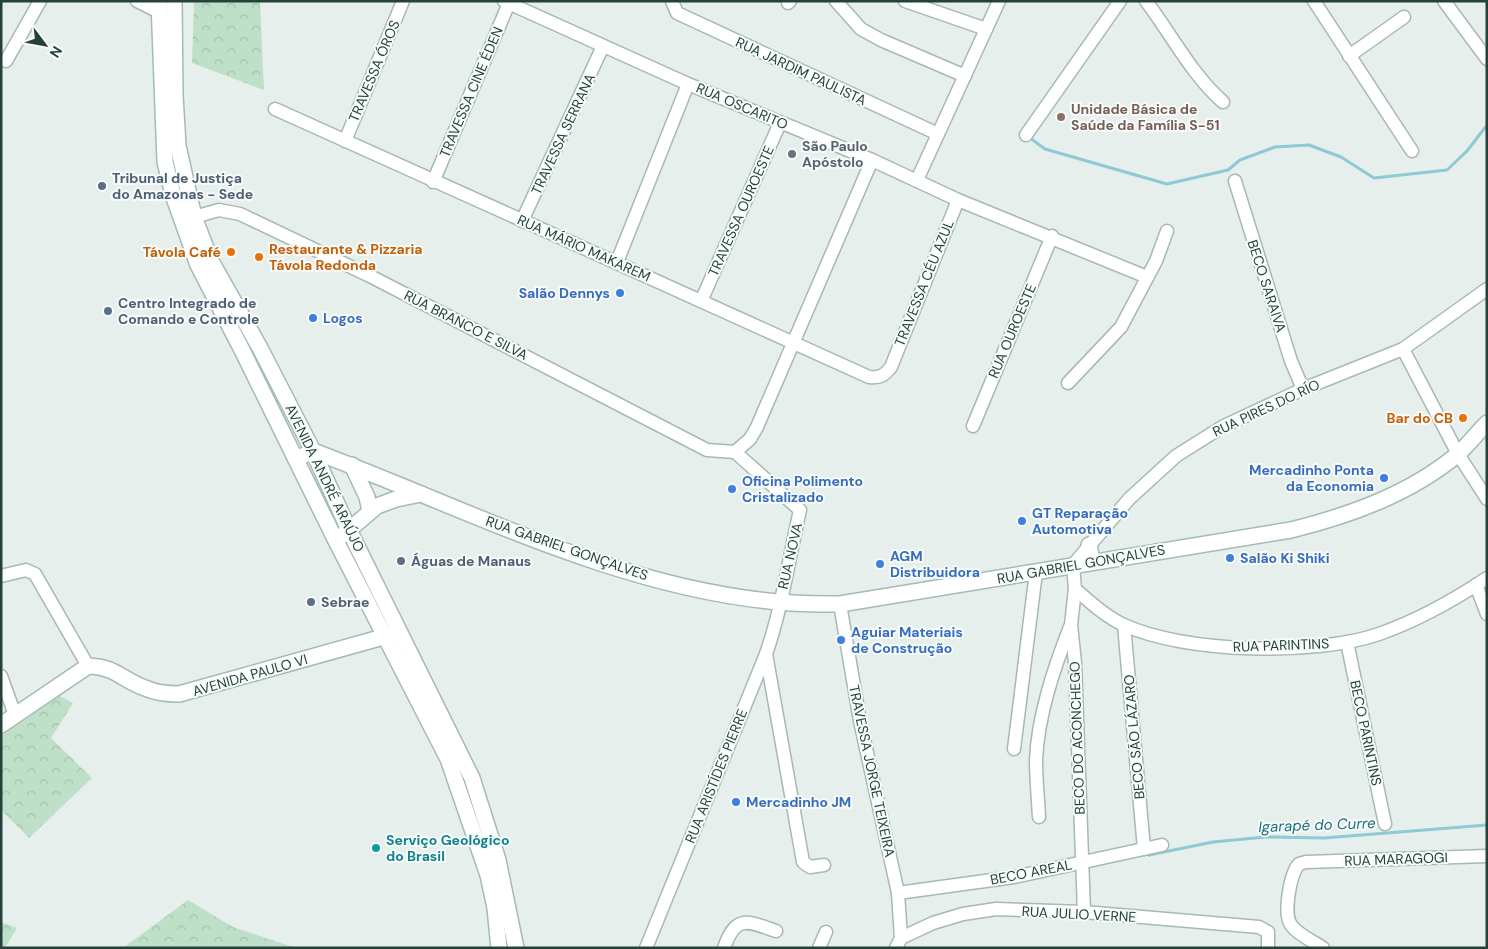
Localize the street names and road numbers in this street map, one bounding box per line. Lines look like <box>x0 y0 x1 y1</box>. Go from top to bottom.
street label: TRAVESSA ÓROS <box>344 17 404 125</box>
street label: TRAVESSA CINE ÉDEN <box>435 24 507 160</box>
street label: RUA JARDIM PAULISTA <box>733 33 869 109</box>
street label: TRAVESSA SERRANA <box>527 71 599 197</box>
street label: RUA OSCARITO <box>693 79 791 133</box>
street label: TRAVESSA OUROESTE <box>704 143 778 279</box>
street label: RUA MÁRIO MAKAREM <box>515 211 653 285</box>
street label: TRAVESSA CÉU AZUL <box>890 217 958 349</box>
street label: BECO SARAIVA <box>1244 237 1290 335</box>
street label: RUA OUROESTE <box>984 281 1040 381</box>
street label: RUA BRANCO E SILVA <box>401 286 531 364</box>
street label: RUA PIRES DO RÍO <box>1210 375 1323 441</box>
street label: AVENIDA ANDRÉ ARAÚJO <box>281 401 369 555</box>
street label: RUA GABRIEL GONÇALVES <box>484 512 650 584</box>
street label: RUA NOVA <box>774 521 806 591</box>
street label: RUA GABRIEL GONÇALVES <box>996 540 1166 588</box>
street label: RUA PARINTINS <box>1232 634 1330 656</box>
street label: AVENIDA PAULO VI <box>190 650 310 700</box>
street label: BECO DO ACONCHEGO <box>1065 661 1089 815</box>
street label: BECO SÃO LÁZARO <box>1120 674 1148 800</box>
street label: BECO PARINTINS <box>1346 679 1386 787</box>
street label: TRAVESSA JORGE TEIXEIRA <box>845 683 899 859</box>
street label: RUA ARISTÍDES PIERRE <box>681 706 751 846</box>
street label: RUA MARAGOGI <box>1344 848 1448 870</box>
street label: BECO AREAL <box>988 855 1074 889</box>
street label: RUA JULIO VERNE <box>1021 902 1137 926</box>

